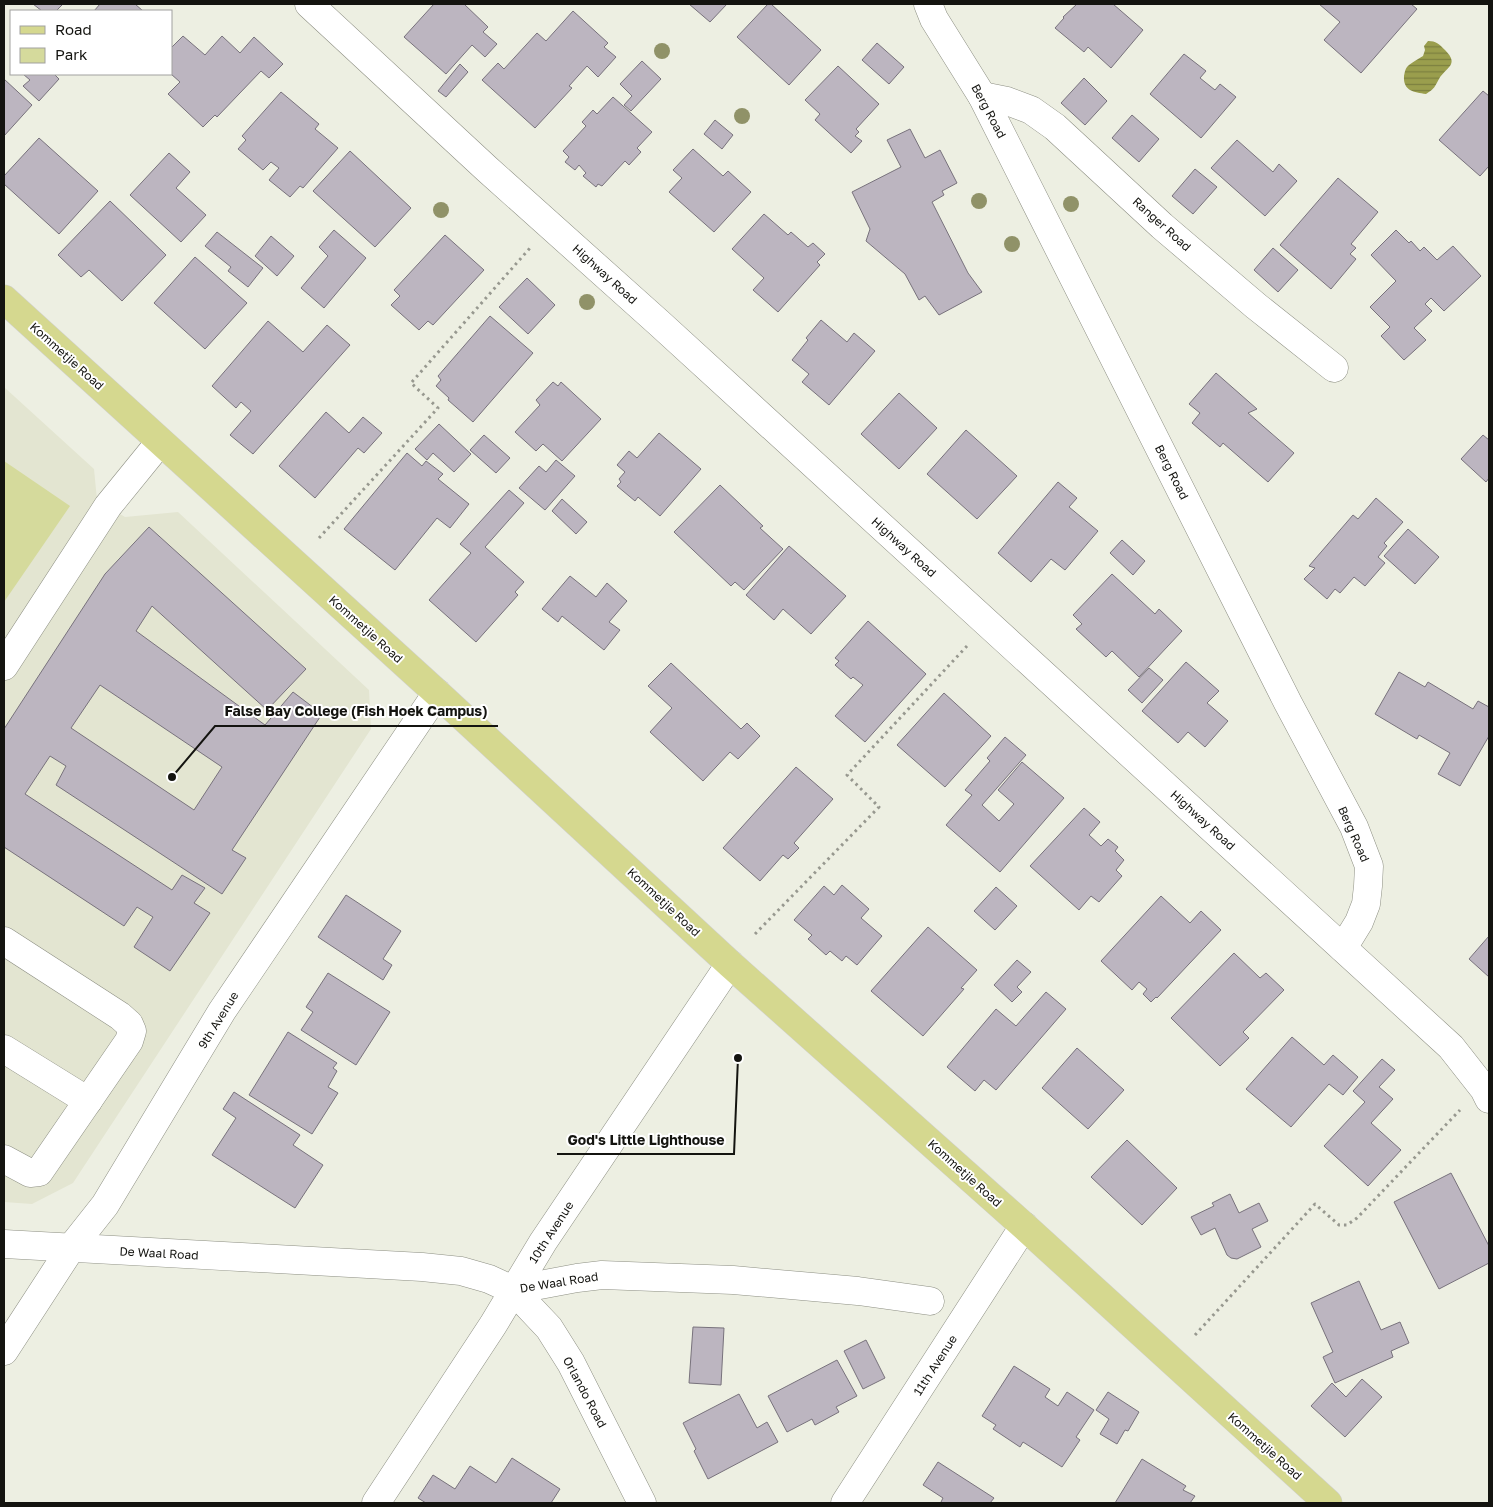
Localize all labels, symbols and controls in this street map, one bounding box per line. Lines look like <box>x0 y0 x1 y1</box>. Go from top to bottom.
legend <box>10 10 172 75</box>
text: Road <box>55 20 92 38</box>
text: Park <box>55 45 88 63</box>
street label: Berg Road <box>968 81 1010 141</box>
street label: Ranger Road <box>1130 194 1194 254</box>
street label: Highway Road <box>569 241 641 307</box>
street label: Kommetjie Road <box>27 319 107 393</box>
street label: Berg Road <box>1152 442 1192 502</box>
street label: Highway Road <box>868 514 940 580</box>
street label: Kommetjie Road <box>326 592 406 666</box>
callout: False Bay College (Fish Hoek Campus) <box>215 697 498 726</box>
text: False Bay College (Fish Hoek Campus) <box>224 702 488 719</box>
street label: Highway Road <box>1167 787 1239 853</box>
street label: Berg Road <box>1335 804 1373 864</box>
street label: Kommetjie Road <box>624 864 704 940</box>
street label: 9th Avenue <box>194 989 242 1051</box>
callout: God's Little Lighthouse <box>557 1125 734 1154</box>
text: God's Little Lighthouse <box>567 1131 725 1148</box>
street label: Kommetjie Road <box>925 1136 1005 1210</box>
street label: 10th Avenue <box>525 1198 577 1266</box>
street label: De Waal Road <box>119 1243 199 1263</box>
street label: De Waal Road <box>519 1268 599 1296</box>
street label: 11th Avenue <box>910 1332 960 1398</box>
street label: Orlando Road <box>560 1354 610 1430</box>
street label: Kommetjie Road <box>1225 1409 1305 1483</box>

